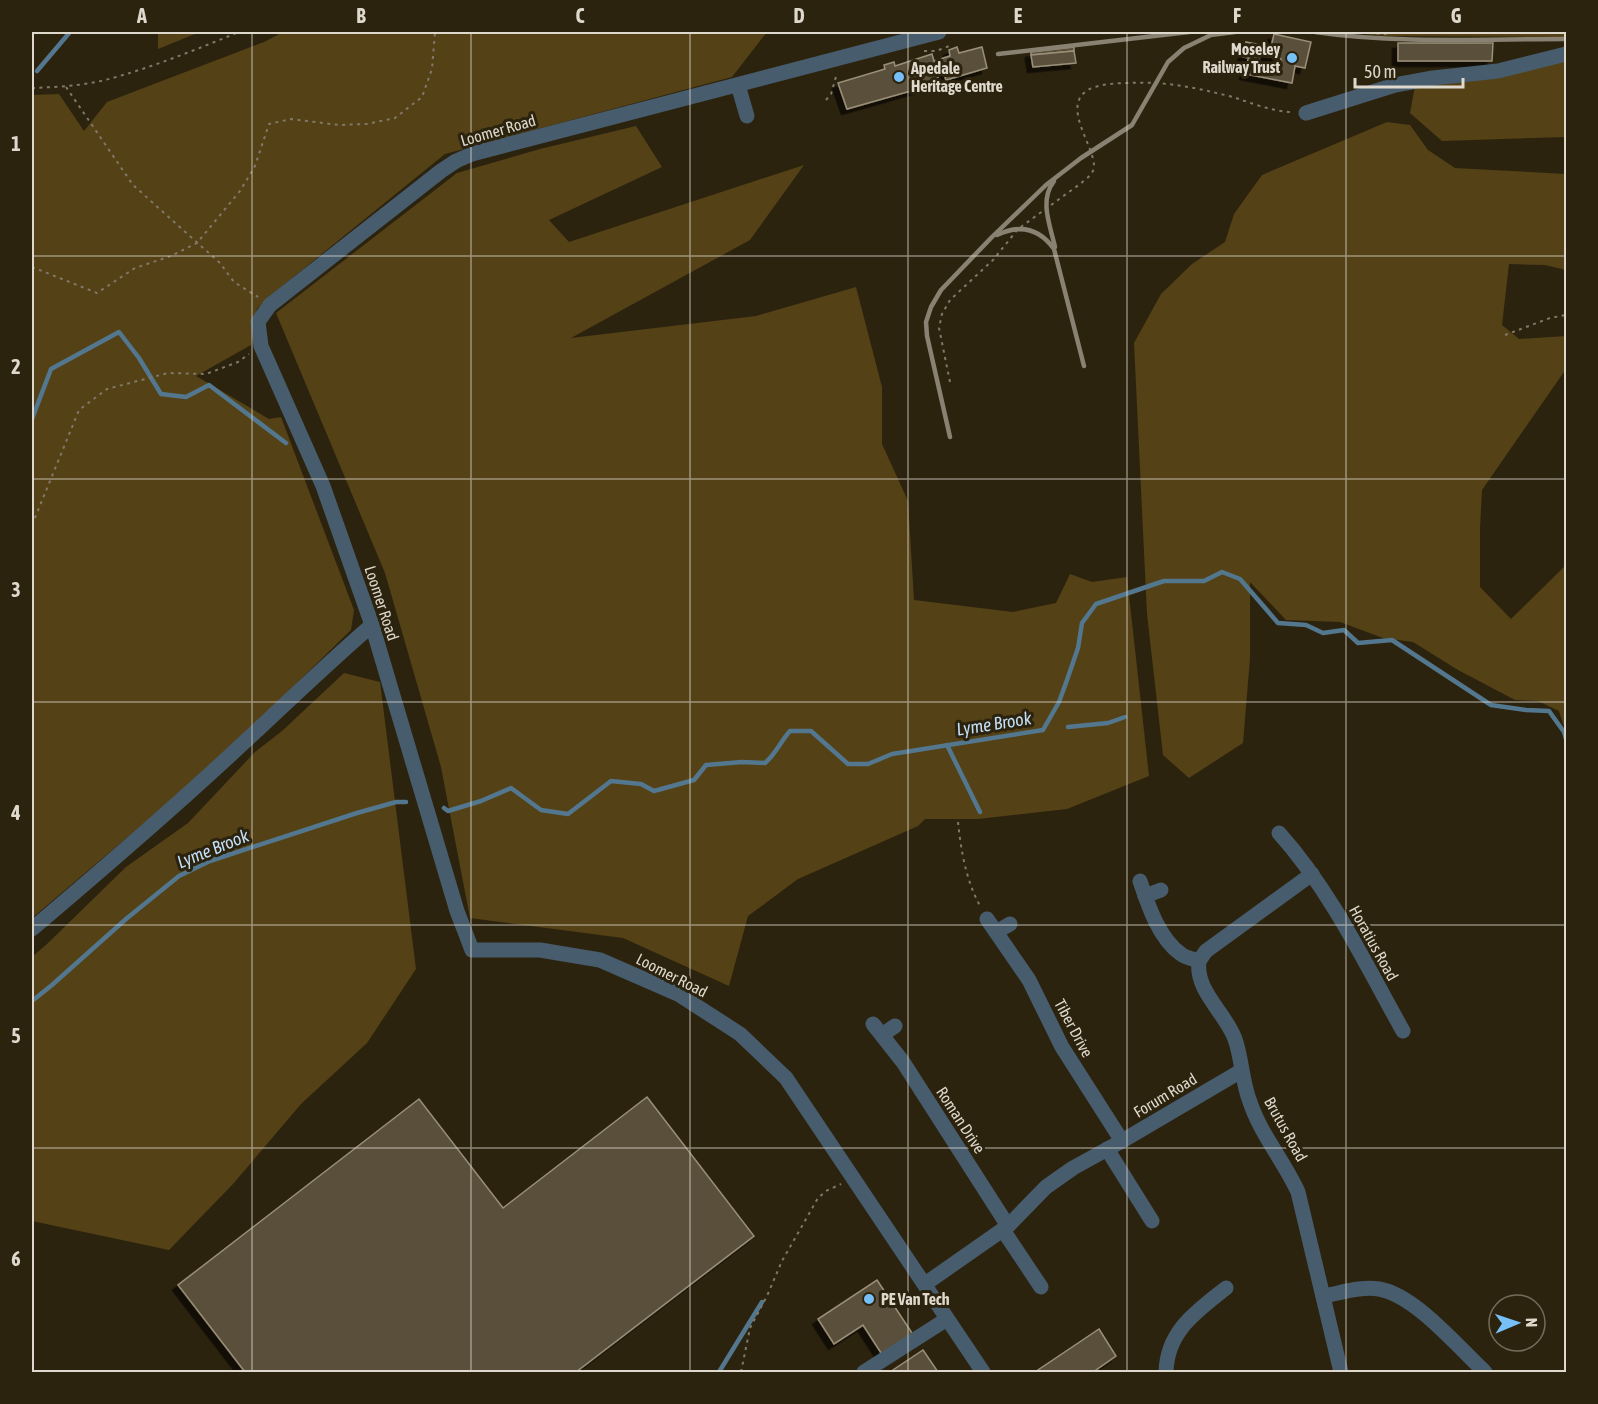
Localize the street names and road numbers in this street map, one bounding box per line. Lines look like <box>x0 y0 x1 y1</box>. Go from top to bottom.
street label: Loomer Road <box>458 111 538 149</box>
street label: Loomer Road <box>361 563 403 643</box>
street label: Horatius Road <box>1346 902 1402 984</box>
street label: Loomer Road <box>633 949 711 1001</box>
street label: Tiber Drive <box>1051 996 1097 1060</box>
street label: Forum Road <box>1130 1069 1200 1121</box>
street label: Roman Drive <box>933 1083 989 1157</box>
street label: Brutus Road <box>1261 1094 1311 1164</box>

